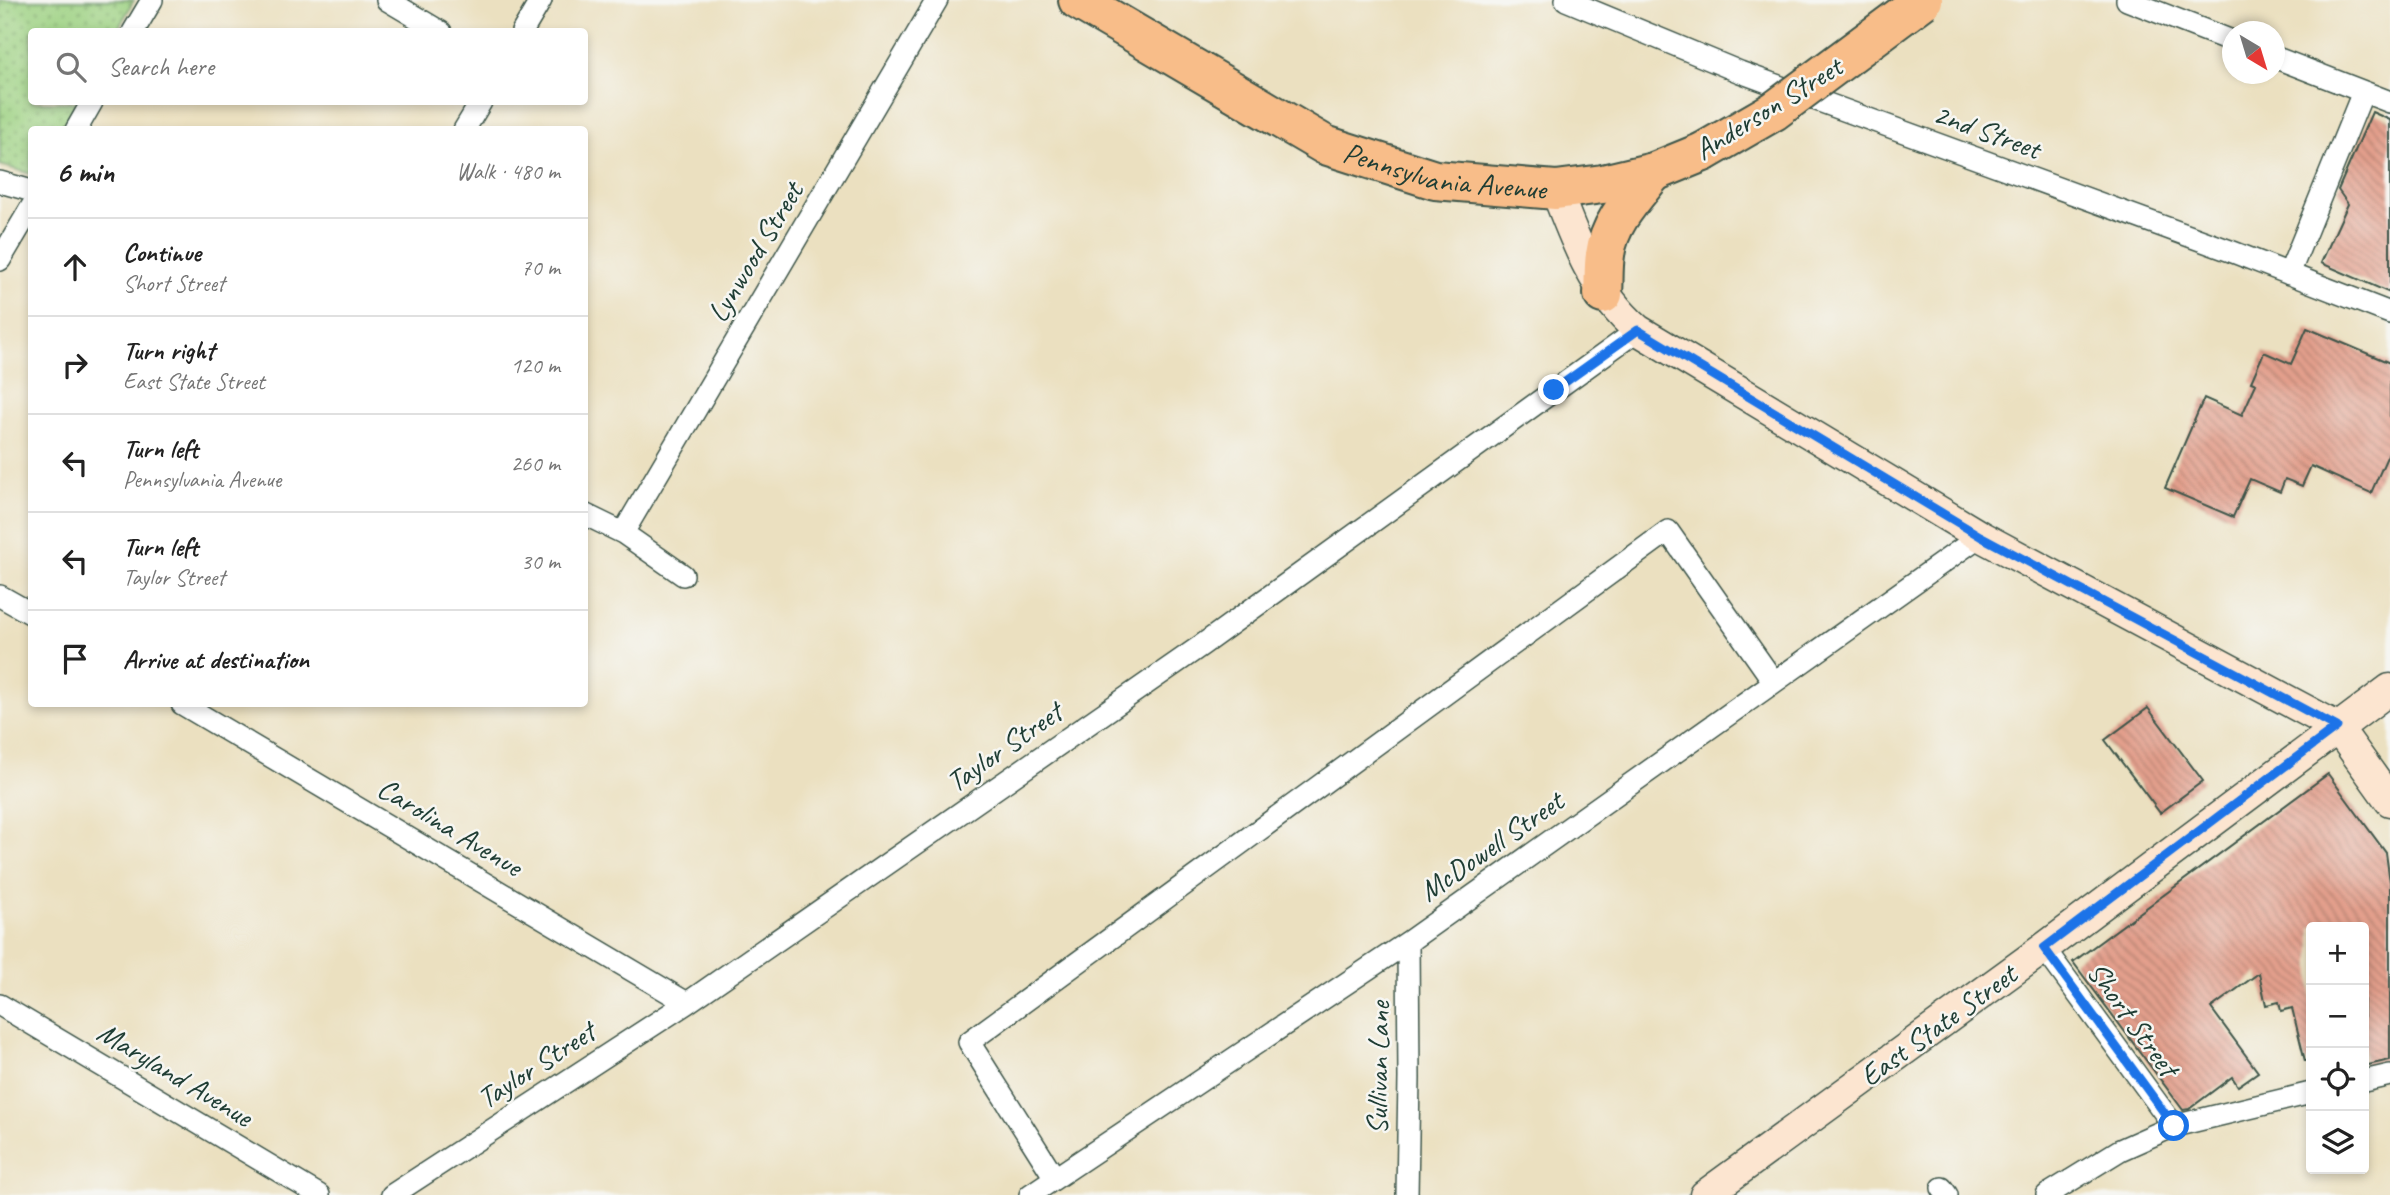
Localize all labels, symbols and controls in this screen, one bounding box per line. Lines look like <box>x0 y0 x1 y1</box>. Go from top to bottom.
north arrow <box>2222 21 2285 84</box>
search box <box>28 28 588 105</box>
street label: Anderson Street <box>1687 46 1851 168</box>
icon: search <box>52 48 90 86</box>
text: Search here <box>108 50 214 83</box>
street label: 2nd Street <box>1928 94 2048 169</box>
street label: Pennsylvania Avenue <box>1339 133 1550 208</box>
text: 6 min <box>56 153 114 191</box>
text: Walk · 480 m <box>456 157 560 186</box>
street label: Lynwood Street <box>698 173 813 329</box>
text: Continue <box>123 236 201 269</box>
icon: ahead <box>56 248 94 286</box>
text: 70 m <box>521 253 560 282</box>
text: Short Street <box>123 269 225 298</box>
text: Turn right <box>123 334 214 367</box>
icon: right <box>56 346 94 384</box>
text: 120 m <box>511 351 560 380</box>
text: East State Street <box>123 367 265 396</box>
route end <box>1538 374 1569 405</box>
text: Turn left <box>123 432 198 465</box>
icon: left <box>56 444 94 482</box>
text: 260 m <box>511 449 560 478</box>
text: Pennsylvania Avenue <box>123 465 281 494</box>
text: Turn left <box>123 530 198 563</box>
icon: left <box>56 542 94 580</box>
text: 30 m <box>521 547 560 576</box>
text: Taylor Street <box>123 563 225 592</box>
icon: arrive <box>56 640 94 678</box>
text: Arrive at destination <box>123 643 309 676</box>
street label: Taylor Street <box>939 691 1073 801</box>
street label: Carolina Avenue <box>371 769 531 886</box>
street label: McDowell Street <box>1411 781 1573 910</box>
map controls <box>2306 922 2369 1174</box>
button: + <box>2306 922 2369 985</box>
street label: East State Street <box>1852 954 2026 1095</box>
street label: Short Street <box>2079 954 2190 1087</box>
button: − <box>2306 985 2369 1048</box>
street label: Sullivan Lane <box>1358 999 1398 1135</box>
street label: Taylor Street <box>470 1011 605 1117</box>
street label: Maryland Avenue <box>91 1013 261 1136</box>
button: locate <box>2306 1048 2369 1111</box>
route start <box>2158 1110 2189 1141</box>
button: layers <box>2306 1111 2369 1174</box>

